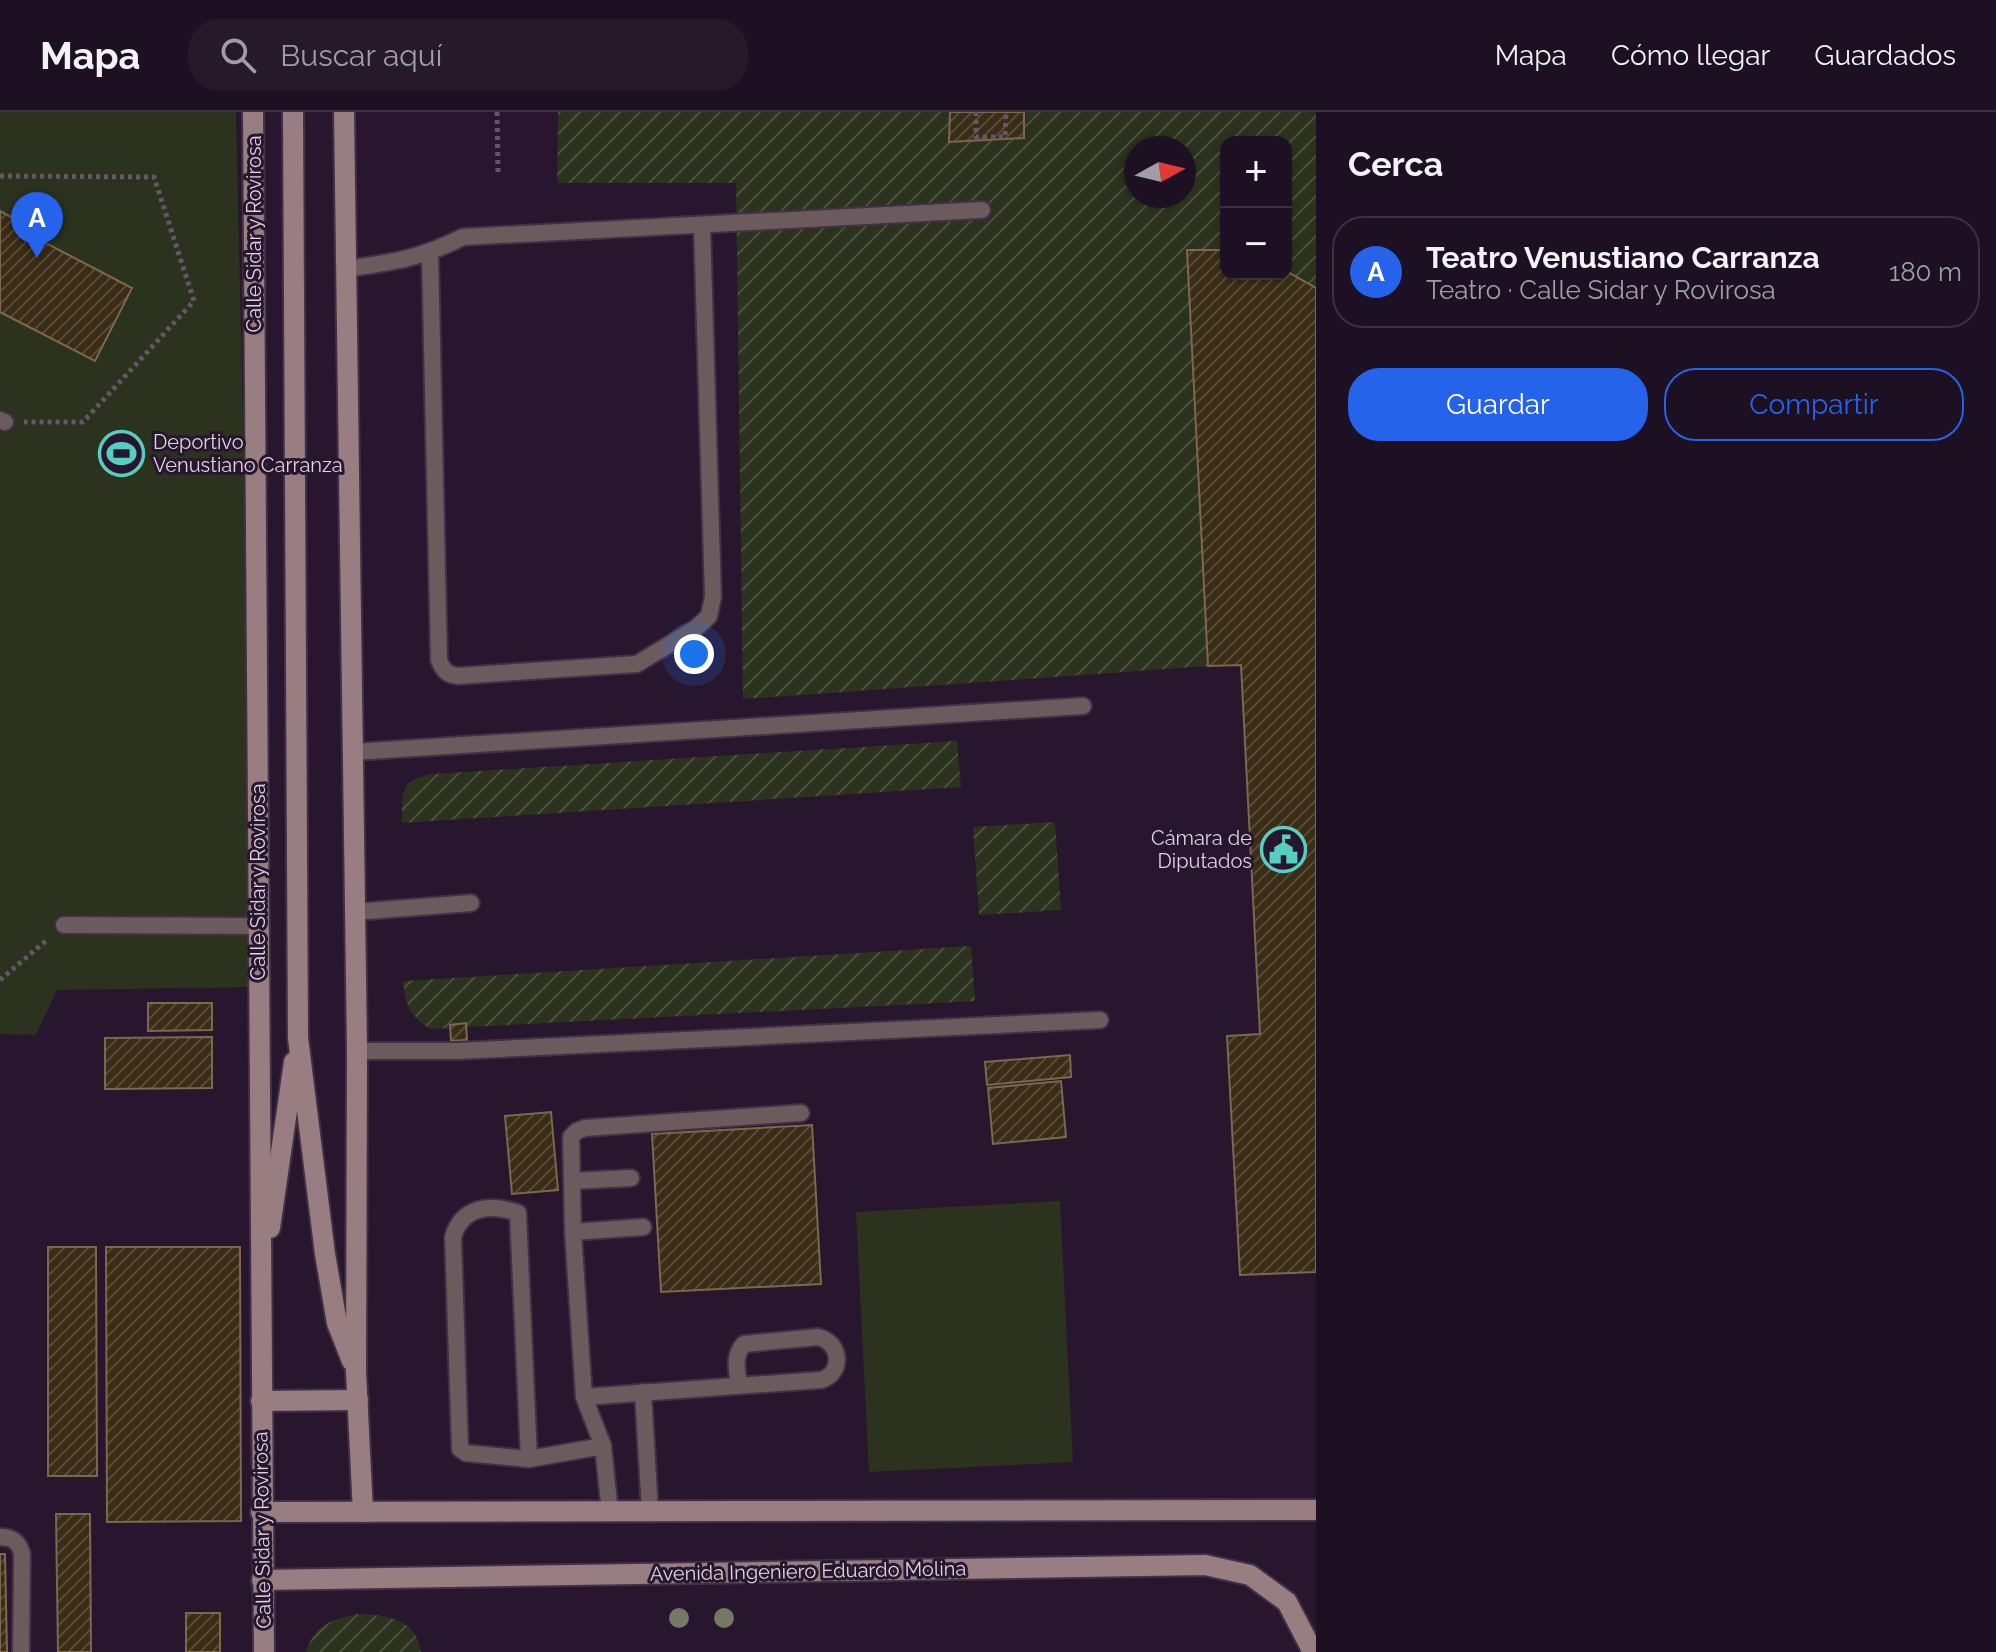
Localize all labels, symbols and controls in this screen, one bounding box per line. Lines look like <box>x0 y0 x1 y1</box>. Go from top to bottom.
search box <box>188 19 748 91</box>
text: Mapa <box>40 33 140 78</box>
icon: search <box>216 33 260 77</box>
text: Buscar aquí <box>280 38 442 73</box>
text: Mapa <box>1495 39 1567 72</box>
text: Cómo llegar <box>1611 39 1770 72</box>
text: Guardados <box>1814 39 1956 72</box>
street label: Calle Sidar y Rovirosa <box>242 135 266 333</box>
north arrow <box>1124 136 1196 208</box>
map controls <box>1220 136 1292 280</box>
button: + <box>1220 136 1292 208</box>
text: Cerca <box>1348 144 1443 184</box>
pin: A <box>11 192 63 258</box>
button: − <box>1220 208 1292 280</box>
text: Teatro Venustiano Carranza <box>1426 240 1820 275</box>
text: A <box>1367 257 1385 287</box>
text: 180 m <box>1889 257 1962 287</box>
text: Teatro · Calle Sidar y Rovirosa <box>1426 275 1776 305</box>
button: Guardar <box>1348 368 1648 441</box>
button: Compartir <box>1664 368 1964 441</box>
sports icon: Deportivo Venustiano Carranza <box>98 429 146 477</box>
place label: Deportivo Venustiano Carranza <box>153 430 343 477</box>
your location <box>674 634 714 674</box>
street label: Calle Sidar y Rovirosa <box>246 783 270 981</box>
place label: Cámara de Diputados <box>1151 826 1252 873</box>
public building icon: Cámara de Diputados <box>1259 826 1307 874</box>
street label: Calle Sidar y Rovirosa <box>248 1431 276 1629</box>
street label: Avenida Ingeniero Eduardo Molina <box>650 1556 966 1586</box>

